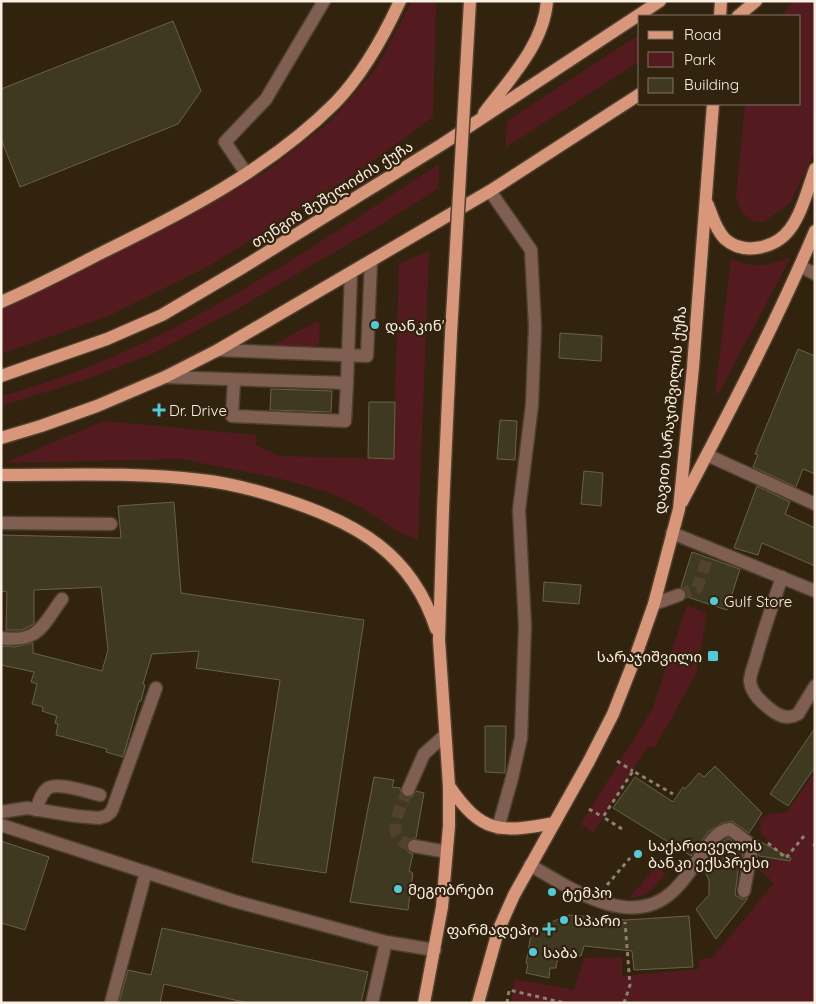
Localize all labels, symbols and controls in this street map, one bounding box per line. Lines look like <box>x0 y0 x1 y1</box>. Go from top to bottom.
legend <box>638 15 801 105</box>
text: Road <box>684 25 721 44</box>
text: Park <box>684 50 716 69</box>
text: Building <box>684 75 739 94</box>
street label: თენგიზ შეშელიძის ქუჩა <box>248 136 416 252</box>
street label: დავით სარაჯიშვილის ქუჩა <box>650 305 690 515</box>
place label: დანკინ' <box>385 316 445 335</box>
marker: დანკინ' <box>369 319 381 331</box>
place label: Dr. Drive <box>169 401 227 420</box>
marker: Dr. Drive <box>153 404 165 416</box>
place label: Gulf Store <box>724 592 792 611</box>
marker: Gulf Store <box>708 595 720 607</box>
place label: სარაჯიშვილი <box>597 647 702 666</box>
marker: სარაჯიშვილი <box>706 649 720 663</box>
place label: საქართველოს ბანკი ექსპრესი <box>648 836 769 872</box>
marker: საქართველოს ბანკი ექსპრესი <box>632 848 644 860</box>
place label: მეგობრები <box>408 880 494 899</box>
marker: მეგობრები <box>392 883 404 895</box>
place label: ტემპო <box>562 883 612 902</box>
marker: ტემპო <box>546 886 558 898</box>
place label: სპარი <box>574 911 621 930</box>
marker: სპარი <box>558 914 570 926</box>
place label: ფარმადეპო <box>446 920 539 939</box>
marker: ფარმადეპო <box>543 923 555 935</box>
place label: საბა <box>543 943 578 962</box>
marker: საბა <box>527 946 539 958</box>

